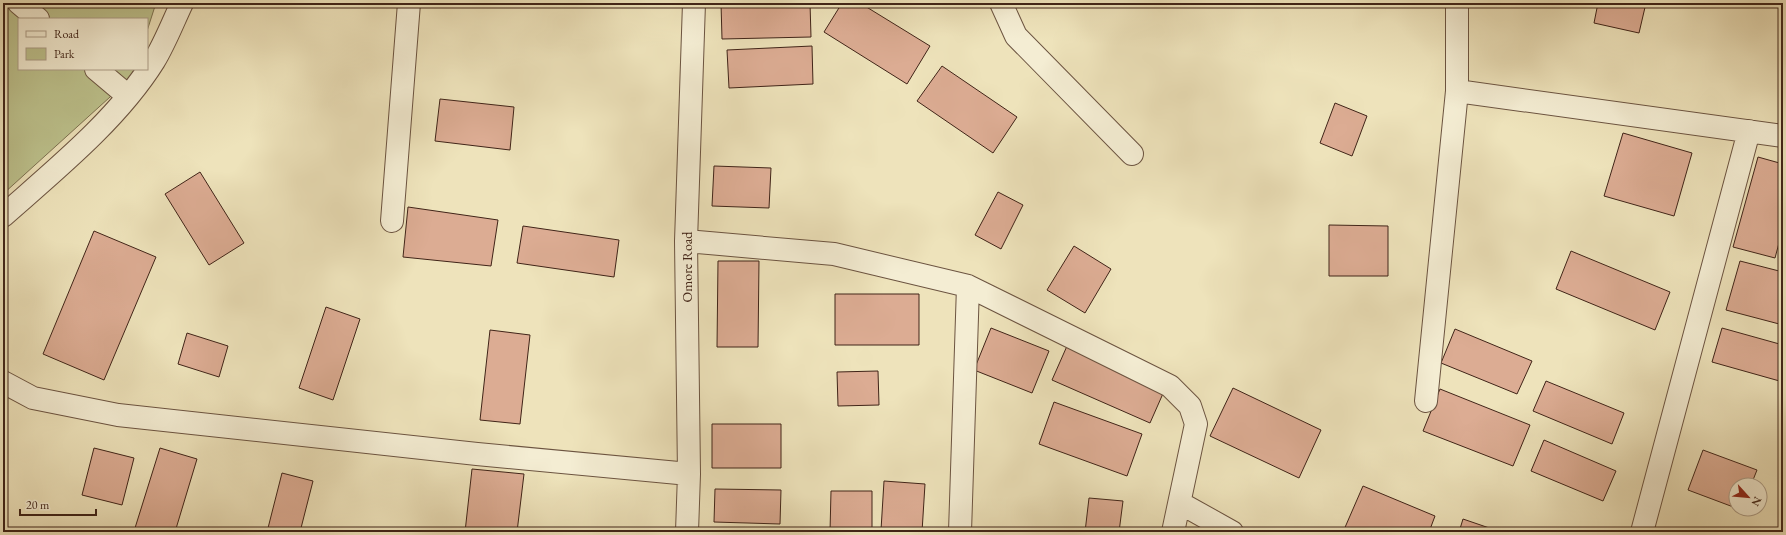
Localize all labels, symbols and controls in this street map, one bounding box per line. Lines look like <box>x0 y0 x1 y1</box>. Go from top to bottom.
legend <box>18 18 148 70</box>
text: Road <box>54 26 80 42</box>
text: Park <box>54 46 75 62</box>
street label: Omore Road <box>678 231 696 302</box>
north arrow <box>1728 477 1768 517</box>
scale bar <box>20 491 96 517</box>
text: N <box>1749 494 1765 509</box>
text: 20 m <box>26 497 50 513</box>

